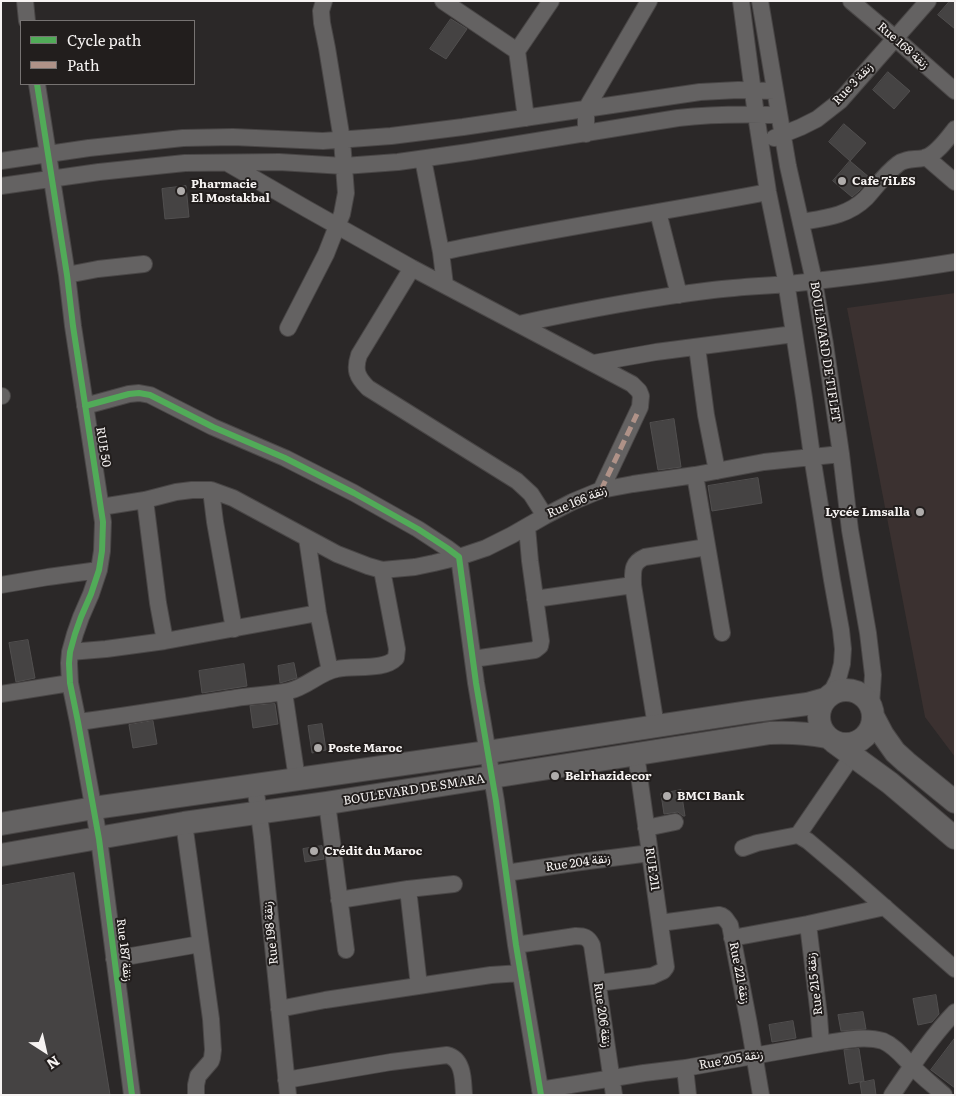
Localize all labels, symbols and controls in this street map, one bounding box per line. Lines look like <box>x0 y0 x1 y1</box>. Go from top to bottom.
legend <box>20 20 195 85</box>
street label: Rue 168 زنقة <box>874 20 932 72</box>
text: Cycle path <box>67 28 141 51</box>
text: Path <box>67 53 100 76</box>
street label: Rue 3 زنقة <box>830 60 876 108</box>
place label: Cafe 7iLES <box>852 174 916 188</box>
marker: Cafe 7iLES <box>836 175 848 187</box>
place label: Pharmacie El Mostakbal <box>191 177 270 205</box>
marker: Pharmacie El Mostakbal <box>175 185 187 197</box>
street label: BOULEVARD DE TIFLET <box>807 280 843 424</box>
street label: RUE 50 <box>93 426 113 468</box>
street label: Rue 166 زنقة <box>545 483 609 521</box>
place label: Lycée Lmsalla <box>825 505 910 519</box>
marker: Lycée Lmsalla <box>914 506 926 518</box>
place label: Poste Maroc <box>328 741 402 755</box>
marker: Poste Maroc <box>312 742 324 754</box>
place label: Belrhazidecor <box>565 769 652 783</box>
marker: Belrhazidecor <box>549 770 561 782</box>
street label: BOULEVARD DE SMARA <box>342 772 486 808</box>
place label: BMCI Bank <box>677 789 744 803</box>
marker: BMCI Bank <box>661 790 673 802</box>
place label: Crédit du Maroc <box>324 844 422 858</box>
marker: Crédit du Maroc <box>308 845 320 857</box>
street label: RUE 211 <box>642 846 662 892</box>
street label: Rue 204 زنقة <box>545 851 611 875</box>
street label: Rue 198 زنقة <box>261 901 281 965</box>
street label: Rue 187 زنقة <box>113 918 135 982</box>
street label: Rue 221 زنقة <box>726 941 752 1005</box>
street label: Rue 215 زنقة <box>804 952 826 1016</box>
street label: Rue 206 زنقة <box>590 982 614 1048</box>
north arrow <box>20 1026 70 1076</box>
street label: Rue 205 زنقة <box>698 1047 764 1073</box>
text: N <box>43 1052 64 1075</box>

